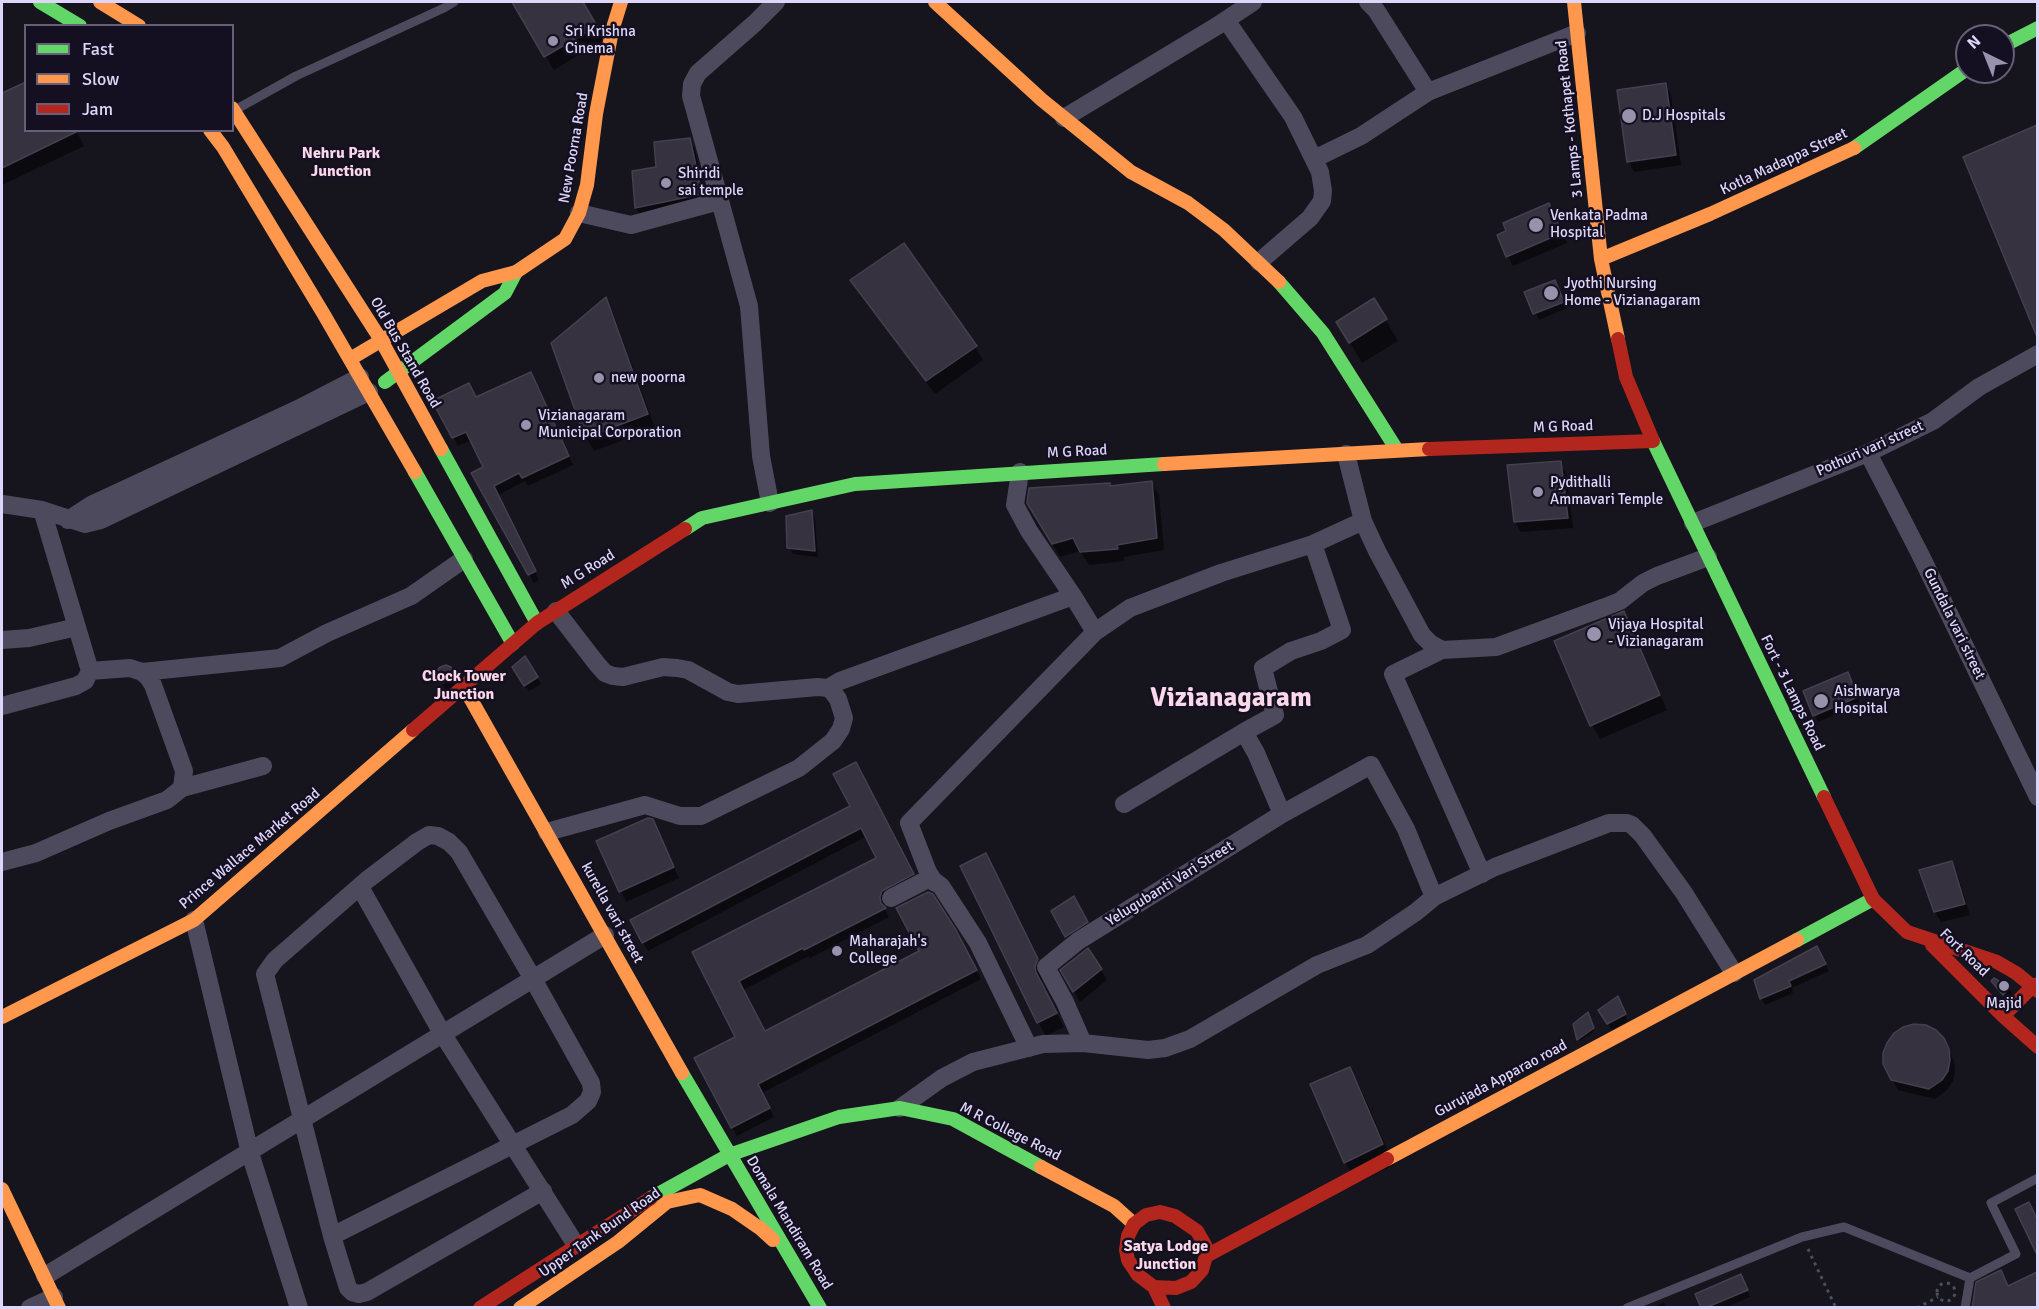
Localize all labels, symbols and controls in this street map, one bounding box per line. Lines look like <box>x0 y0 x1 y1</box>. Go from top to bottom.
place label: Sri Krishna Cinema <box>565 23 636 58</box>
legend <box>24 24 234 132</box>
north arrow <box>1955 24 2015 84</box>
text: N <box>1963 31 1985 53</box>
marker: Sri Krishna Cinema <box>546 34 560 48</box>
text: Fast <box>82 38 114 60</box>
street label: 3 Lamps - Kothapet Road <box>1553 39 1587 199</box>
text: Slow <box>82 68 119 90</box>
street label: New Poorna Road <box>555 91 593 205</box>
text: Jam <box>82 98 113 120</box>
marker: D.J Hospitals <box>1620 107 1638 125</box>
place label: D.J Hospitals <box>1642 107 1726 125</box>
street label: Kotla Madappa Street <box>1718 125 1850 199</box>
district label: Nehru Park Junction <box>302 144 380 182</box>
place label: Shiridi sai temple <box>678 165 744 200</box>
marker: Shiridi sai temple <box>659 176 673 190</box>
place label: Venkata Padma Hospital <box>1550 207 1648 242</box>
marker: Venkata Padma Hospital <box>1527 216 1545 234</box>
place label: Jyothi Nursing Home - Vizianagaram <box>1564 275 1701 310</box>
marker: Jyothi Nursing Home - Vizianagaram <box>1542 284 1560 302</box>
street label: Old Bus Stand Road <box>366 294 444 412</box>
place label: new poorna <box>611 369 686 387</box>
marker: new poorna <box>592 371 606 385</box>
place label: Vizianagaram Municipal Corporation <box>538 407 681 442</box>
street label: M G Road <box>1532 417 1594 437</box>
street label: Pothuri vari street <box>1814 417 1926 481</box>
marker: Vizianagaram Municipal Corporation <box>519 418 533 432</box>
street label: M G Road <box>1046 441 1108 463</box>
place label: Pydithalli Ammavari Temple <box>1550 474 1663 509</box>
marker: Pydithalli Ammavari Temple <box>1531 485 1545 499</box>
street label: M G Road <box>558 546 618 594</box>
street label: Gundala vari street <box>1919 565 1989 683</box>
place label: Vijaya Hospital - Vizianagaram <box>1608 616 1704 651</box>
marker: Vijaya Hospital - Vizianagaram <box>1585 625 1603 643</box>
street label: Fort - 3 Lamps Road <box>1756 632 1828 754</box>
district label: Clock Tower Junction <box>422 667 506 705</box>
district label: Vizianagaram <box>1150 683 1312 715</box>
place label: Aishwarya Hospital <box>1834 683 1900 718</box>
marker: Aishwarya Hospital <box>1812 692 1830 710</box>
street label: Prince Wallace Market Road <box>176 785 324 913</box>
street label: Yelugubanti Vari Street <box>1103 837 1237 931</box>
street label: kurella vari street <box>577 859 647 967</box>
street label: Fort Road <box>1936 925 1992 981</box>
place label: Maharajah's College <box>849 933 927 968</box>
marker: Maharajah's College <box>830 944 844 958</box>
marker: Majid <box>1997 979 2011 993</box>
place label: Majid <box>1986 995 2022 1013</box>
street label: Gurujada Apparao road <box>1432 1036 1570 1122</box>
street label: M R College Road <box>956 1099 1064 1165</box>
street label: Domala Mandiram Road <box>742 1153 836 1293</box>
street label: Upper Tank Bund Road <box>536 1184 664 1282</box>
district label: Satya Lodge Junction <box>1124 1237 1208 1275</box>

